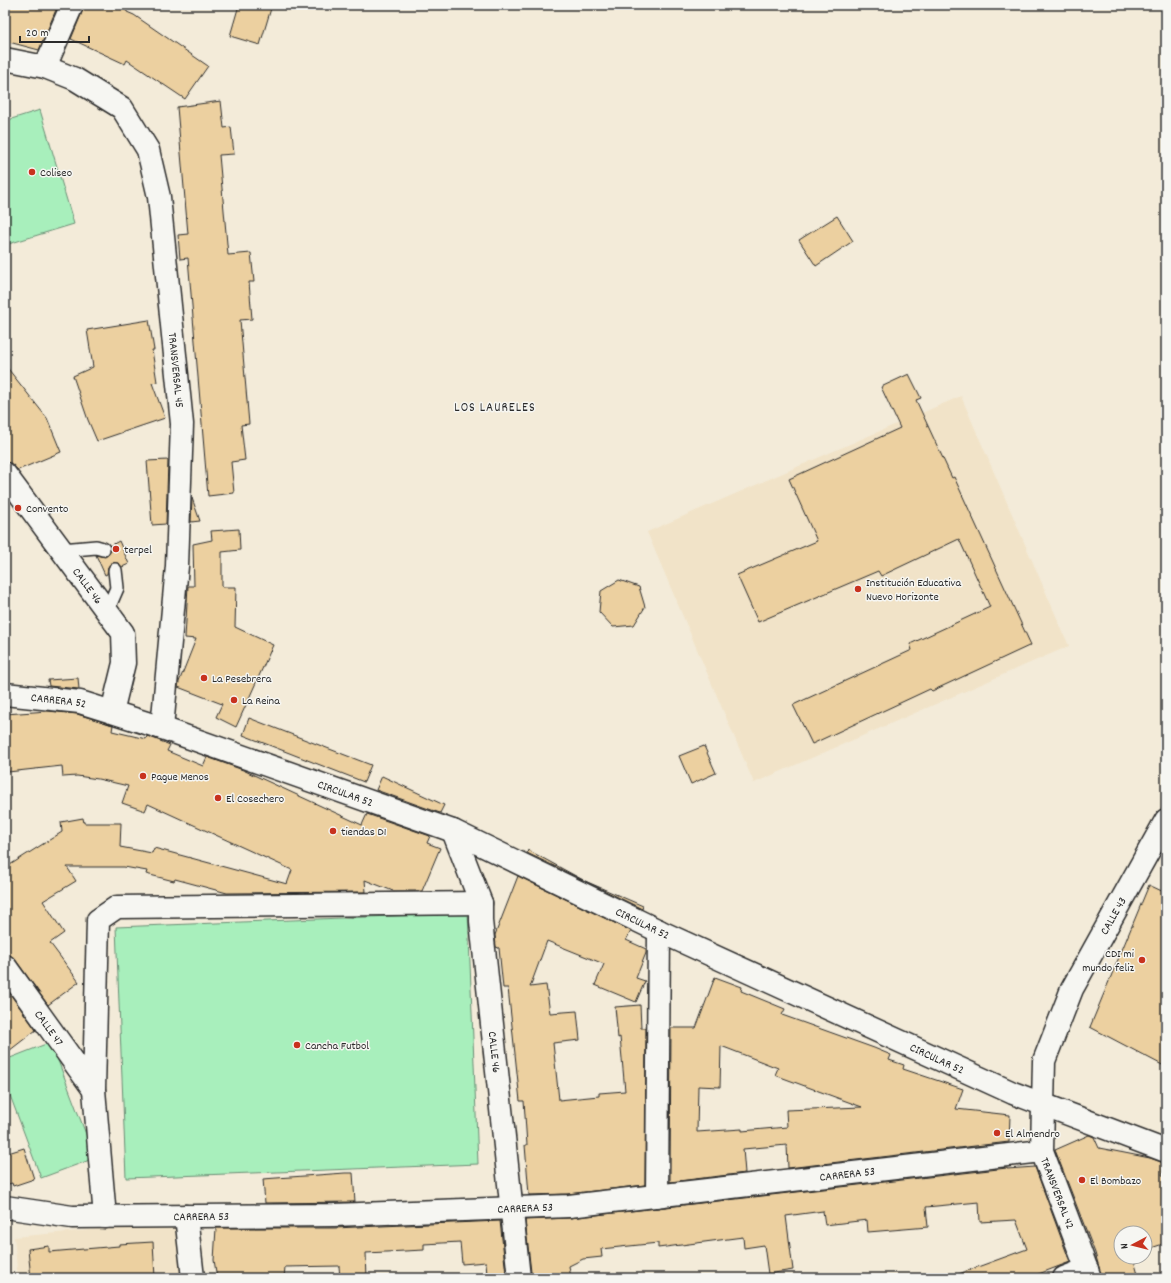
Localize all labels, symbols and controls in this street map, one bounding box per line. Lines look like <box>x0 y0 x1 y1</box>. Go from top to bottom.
scale bar <box>20 18 89 44</box>
text: 20 m <box>26 25 49 42</box>
place label: Coliseo <box>40 165 72 182</box>
marker: Coliseo <box>27 167 37 177</box>
street label: TRANSVERSAL 45 <box>163 332 187 409</box>
district label: LOS LAURELES <box>454 399 536 418</box>
place label: Convento <box>26 501 68 518</box>
marker: Convento <box>13 503 23 513</box>
place label: terpel <box>124 542 152 559</box>
marker: terpel <box>111 544 121 554</box>
street label: CALLE 46 <box>67 565 106 608</box>
place label: Institución Educativa Nuevo Horizonte <box>866 575 962 606</box>
marker: Institución Educativa Nuevo Horizonte <box>853 584 863 594</box>
place label: La Pesebrera <box>212 671 272 688</box>
marker: La Pesebrera <box>199 673 209 683</box>
street label: CARRERA 52 <box>30 690 88 713</box>
place label: La Reina <box>242 693 280 710</box>
marker: La Reina <box>229 695 239 705</box>
place label: Pague Menos <box>151 769 209 786</box>
marker: Pague Menos <box>138 771 148 781</box>
street label: CIRCULAR 52 <box>315 777 375 812</box>
place label: El Cosechero <box>226 791 284 808</box>
marker: El Cosechero <box>213 793 223 803</box>
place label: tiendas D1 <box>341 824 386 841</box>
marker: tiendas D1 <box>328 826 338 836</box>
street label: CALLE 43 <box>1097 894 1131 938</box>
street label: CIRCULAR 52 <box>612 904 672 945</box>
place label: CDI mi mundo feliz <box>1082 946 1134 977</box>
marker: CDI mi mundo feliz <box>1137 955 1147 965</box>
street label: CALLE 47 <box>29 1007 67 1050</box>
street label: CALLE 46 <box>483 1031 504 1074</box>
place label: Cancha Futbol <box>305 1038 369 1055</box>
marker: Cancha Futbol <box>292 1040 302 1050</box>
street label: CIRCULAR 52 <box>907 1040 966 1079</box>
place label: El Almendro <box>1005 1126 1060 1143</box>
marker: El Almendro <box>992 1128 1002 1138</box>
street label: TRANSVERSAL 42 <box>1035 1155 1078 1232</box>
street label: CARRERA 53 <box>819 1163 876 1187</box>
place label: El Bombazo <box>1090 1173 1141 1190</box>
marker: El Bombazo <box>1077 1175 1087 1185</box>
street label: CARRERA 53 <box>497 1200 553 1219</box>
street label: CARRERA 53 <box>173 1209 229 1226</box>
north arrow <box>1113 1225 1153 1265</box>
text: N <box>1117 1242 1133 1250</box>

